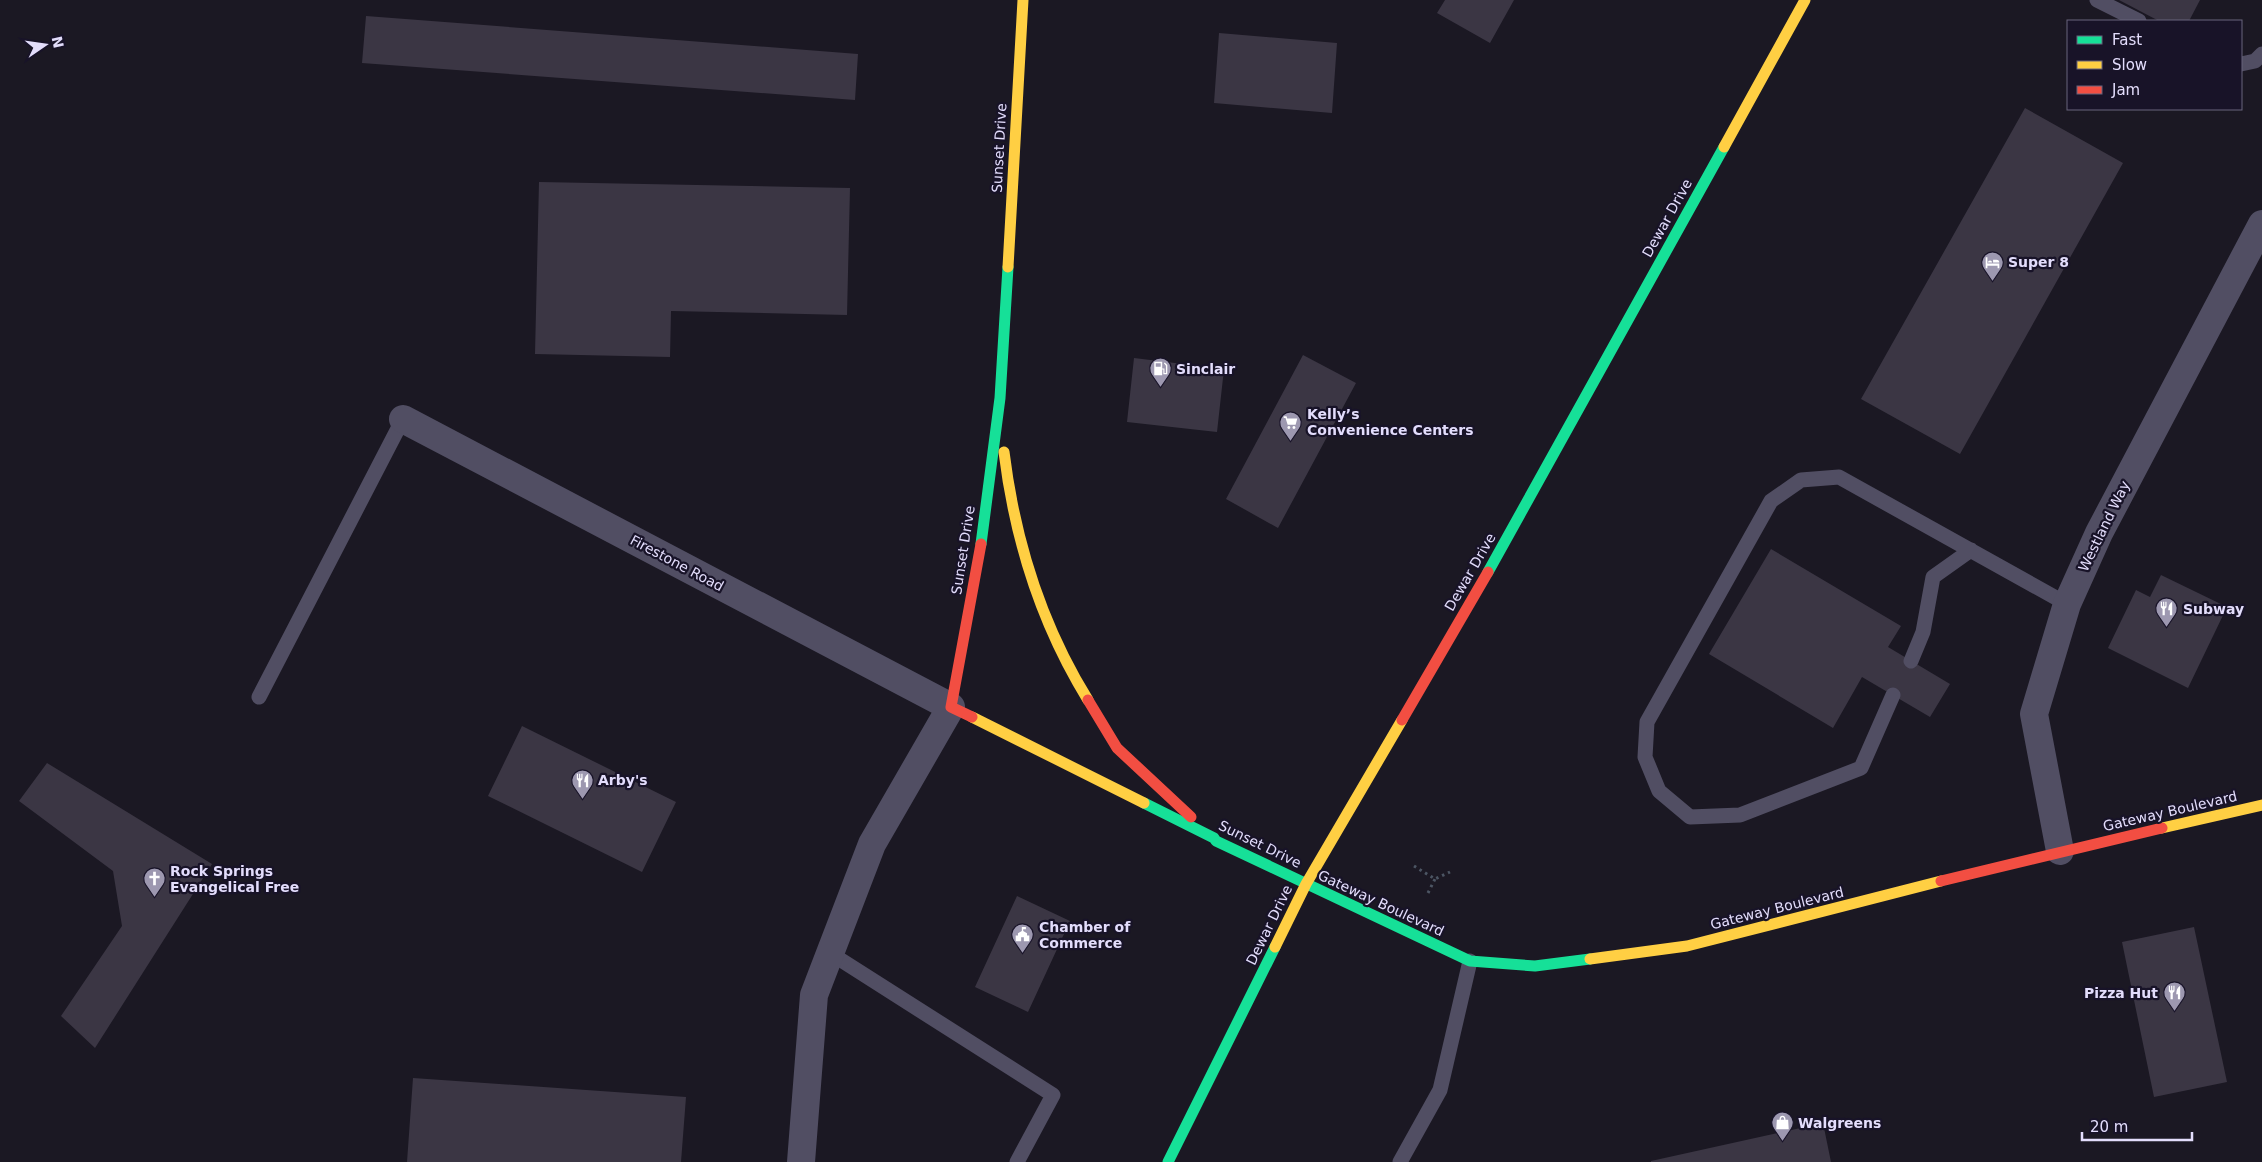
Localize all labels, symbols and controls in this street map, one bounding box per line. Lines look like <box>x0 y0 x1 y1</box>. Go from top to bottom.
north arrow <box>20 20 70 70</box>
legend <box>2067 20 2242 110</box>
text: Fast <box>2112 31 2142 49</box>
text: N <box>49 35 67 50</box>
text: Slow <box>2112 56 2147 74</box>
text: Jam <box>2111 81 2140 99</box>
street label: Sunset Drive <box>989 103 1009 193</box>
street label: Dewar Drive <box>1639 176 1695 260</box>
hotel icon: Super 8 <box>1980 250 2004 281</box>
place label: Super 8 <box>2008 254 2069 270</box>
fuel station icon: Sinclair <box>1148 357 1172 388</box>
place label: Sinclair <box>1176 361 1235 377</box>
place label: Kelly’s Convenience Centers <box>1307 406 1474 438</box>
supermarket icon: Kelly’s Convenience Centers <box>1279 410 1303 441</box>
street label: Westland Way <box>2075 478 2133 574</box>
street label: Sunset Drive <box>948 504 978 596</box>
street label: Dewar Drive <box>1441 530 1499 614</box>
street label: Firestone Road <box>628 532 726 594</box>
restaurant icon: Subway <box>2155 597 2179 628</box>
place label: Subway <box>2183 601 2244 617</box>
restaurant icon: Arby's <box>570 768 594 799</box>
place label: Arby's <box>598 772 648 788</box>
street label: Gateway Boulevard <box>2101 788 2239 834</box>
street label: Sunset Drive <box>1216 817 1304 871</box>
place label: Rock Springs Evangelical Free <box>170 863 299 895</box>
church icon: Rock Springs Evangelical Free <box>142 867 166 898</box>
street label: Gateway Boulevard <box>1315 867 1447 939</box>
street label: Dewar Drive <box>1243 882 1295 968</box>
street label: Gateway Boulevard <box>1709 884 1845 932</box>
place label: Chamber of Commerce <box>1039 919 1131 951</box>
public building icon: Chamber of Commerce <box>1011 923 1035 954</box>
restaurant icon: Pizza Hut <box>2162 981 2186 1012</box>
place label: Pizza Hut <box>2084 985 2158 1001</box>
scale bar <box>2082 1110 2192 1142</box>
shop icon: Walgreens <box>1770 1111 1794 1142</box>
place label: Walgreens <box>1798 1115 1881 1131</box>
text: 20 m <box>2090 1118 2128 1136</box>

